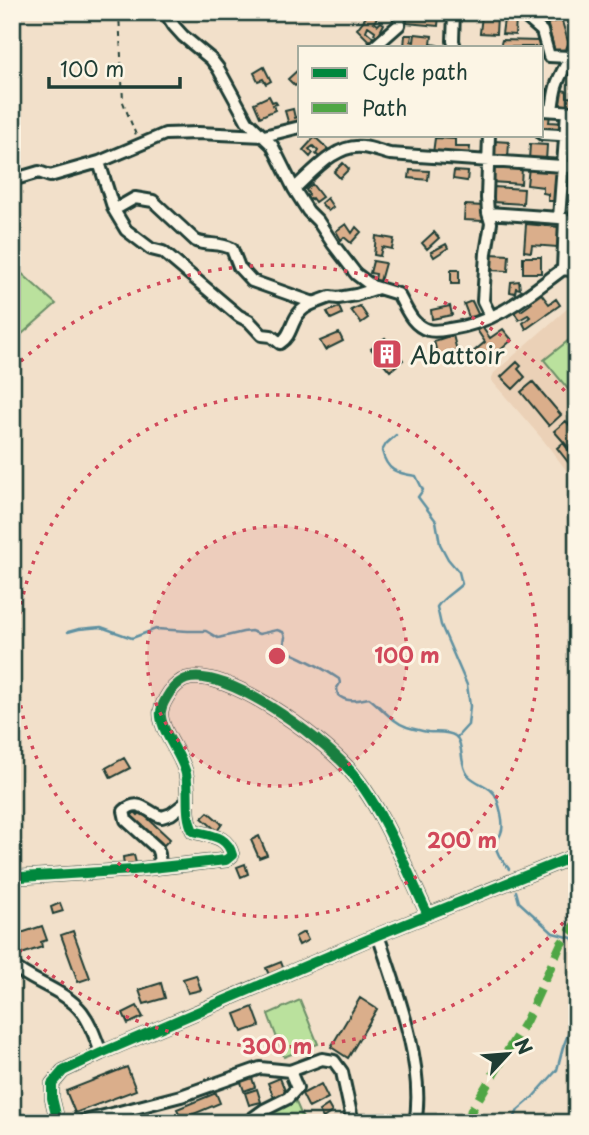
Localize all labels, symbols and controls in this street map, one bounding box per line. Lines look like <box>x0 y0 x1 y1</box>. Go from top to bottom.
scale bar <box>49 46 180 90</box>
legend <box>298 46 544 136</box>
text: 100 m <box>60 52 124 84</box>
text: Cycle path <box>362 55 468 87</box>
text: Path <box>362 91 407 123</box>
place label: Abattoir <box>410 336 505 372</box>
building icon: Abattoir <box>370 337 404 371</box>
text: 100 m <box>374 638 440 670</box>
centre of rings <box>265 644 289 668</box>
text: 200 m <box>427 823 497 855</box>
north arrow <box>474 1020 544 1090</box>
text: 300 m <box>242 1029 312 1061</box>
text: N <box>508 1033 540 1059</box>

